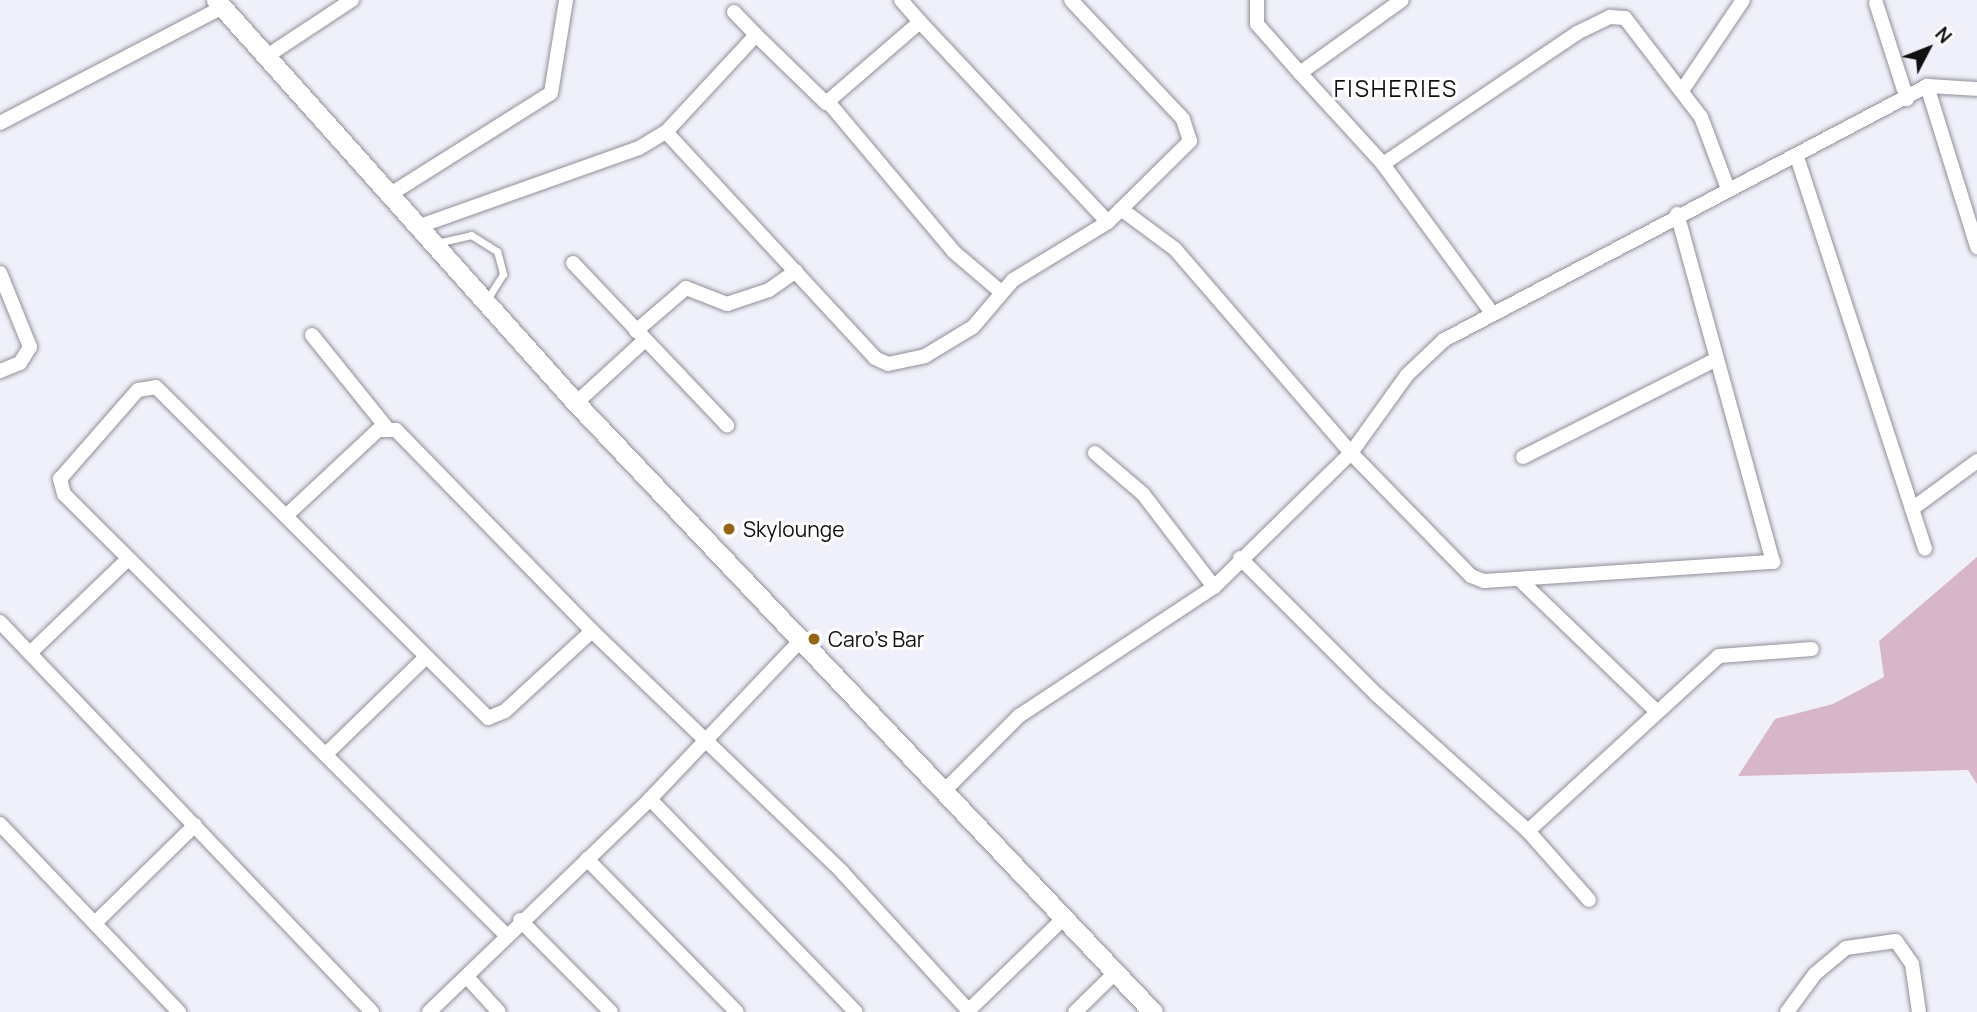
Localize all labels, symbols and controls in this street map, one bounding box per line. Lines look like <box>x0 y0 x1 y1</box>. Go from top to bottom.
north arrow <box>1893 14 1963 84</box>
text: N <box>1929 21 1958 49</box>
district label: FISHERIES <box>1335 74 1457 102</box>
place label: Skylounge <box>743 516 844 542</box>
marker: Skylounge <box>721 521 737 537</box>
place label: Caro's Bar <box>828 626 924 652</box>
marker: Caro's Bar <box>806 631 822 647</box>

